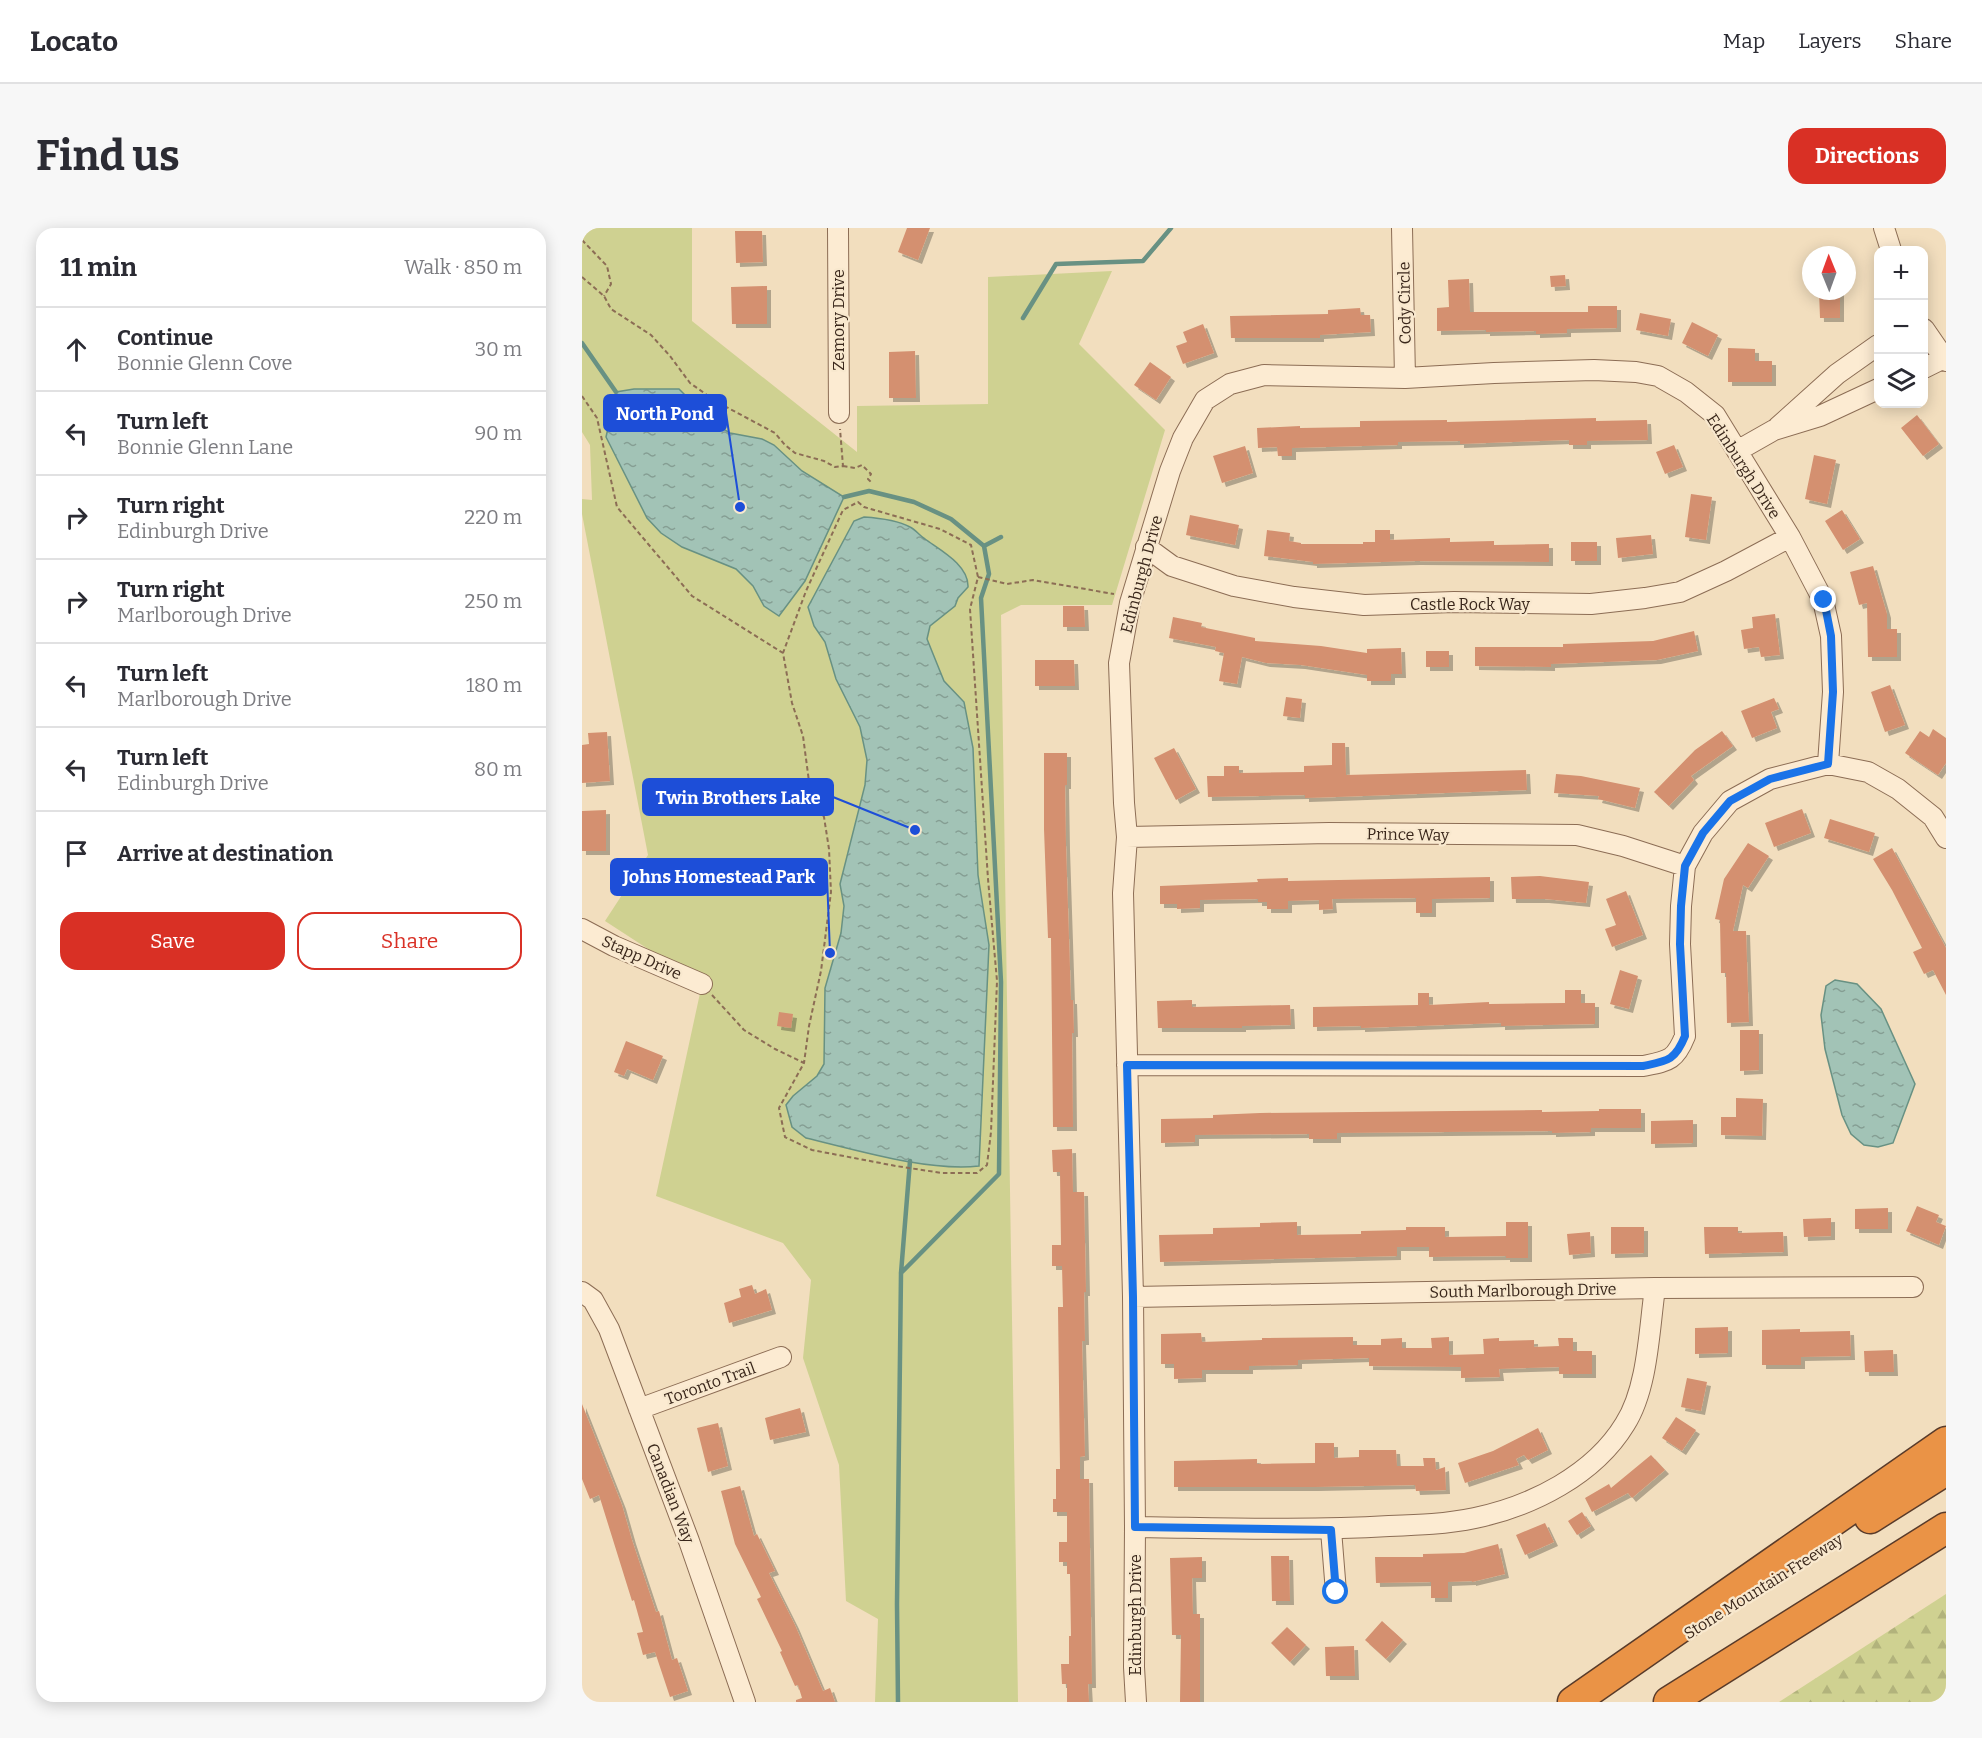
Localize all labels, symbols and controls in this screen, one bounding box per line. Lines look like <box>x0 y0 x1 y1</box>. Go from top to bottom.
text: Locato <box>30 25 118 58</box>
text: Map <box>1723 28 1765 54</box>
text: Layers <box>1798 28 1862 54</box>
text: Share <box>1895 28 1952 54</box>
button: Directions <box>1788 128 1946 184</box>
text: Find us <box>36 131 180 181</box>
north arrow <box>1802 246 1856 300</box>
map controls <box>1874 246 1928 408</box>
button: + <box>1874 246 1928 300</box>
text: 11 min <box>60 252 137 283</box>
text: Walk · 850 m <box>404 255 522 279</box>
street label: Cody Circle <box>1394 262 1415 344</box>
street label: Zemory Drive <box>829 269 848 371</box>
button: − <box>1874 300 1928 354</box>
text: Continue <box>117 324 213 351</box>
icon: ahead <box>60 333 93 366</box>
text: 30 m <box>475 337 522 361</box>
text: Bonnie Glenn Cove <box>117 351 292 375</box>
button: layers <box>1874 354 1928 408</box>
callout: North Pond <box>604 395 726 431</box>
text: North Pond <box>616 403 714 425</box>
text: Turn left <box>117 408 209 435</box>
street label: Edinburgh Drive <box>1703 410 1785 522</box>
icon: left <box>60 417 93 450</box>
text: 90 m <box>474 421 522 445</box>
text: Bonnie Glenn Lane <box>117 435 293 459</box>
text: Turn right <box>117 492 225 519</box>
icon: right <box>60 501 93 534</box>
text: 220 m <box>464 505 522 529</box>
street label: Edinburgh Drive <box>1117 513 1166 635</box>
text: Edinburgh Drive <box>117 519 269 543</box>
text: Turn right <box>117 576 225 603</box>
icon: right <box>60 585 93 618</box>
route end <box>1810 586 1836 612</box>
text: 250 m <box>465 589 522 613</box>
street label: Castle Rock Way <box>1410 595 1530 614</box>
text: Marlborough Drive <box>117 603 292 627</box>
text: Turn left <box>117 660 209 687</box>
icon: left <box>60 669 93 702</box>
text: 180 m <box>466 673 522 697</box>
text: Marlborough Drive <box>117 687 292 711</box>
text: Turn left <box>117 744 209 771</box>
icon: left <box>60 753 93 786</box>
text: 80 m <box>474 757 522 781</box>
text: Edinburgh Drive <box>117 771 269 795</box>
callout: Twin Brothers Lake <box>643 779 833 815</box>
text: Twin Brothers Lake <box>655 787 821 809</box>
street label: Prince Way <box>1366 824 1450 845</box>
icon: arrive <box>60 837 93 870</box>
text: Arrive at destination <box>117 840 333 867</box>
callout: Johns Homestead Park <box>611 859 827 895</box>
text: Johns Homestead Park <box>622 866 815 888</box>
button: Save <box>60 912 285 970</box>
button: Share <box>297 912 522 970</box>
street label: Stapp Drive <box>599 931 685 984</box>
street label: South Marlborough Drive <box>1429 1279 1617 1302</box>
street label: Toronto Trail <box>662 1358 759 1409</box>
street label: Canadian Way <box>643 1441 699 1546</box>
street label: Stone Mountain Freeway <box>1680 1529 1847 1643</box>
street label: Edinburgh Drive <box>1126 1554 1145 1676</box>
route start <box>1322 1578 1348 1604</box>

